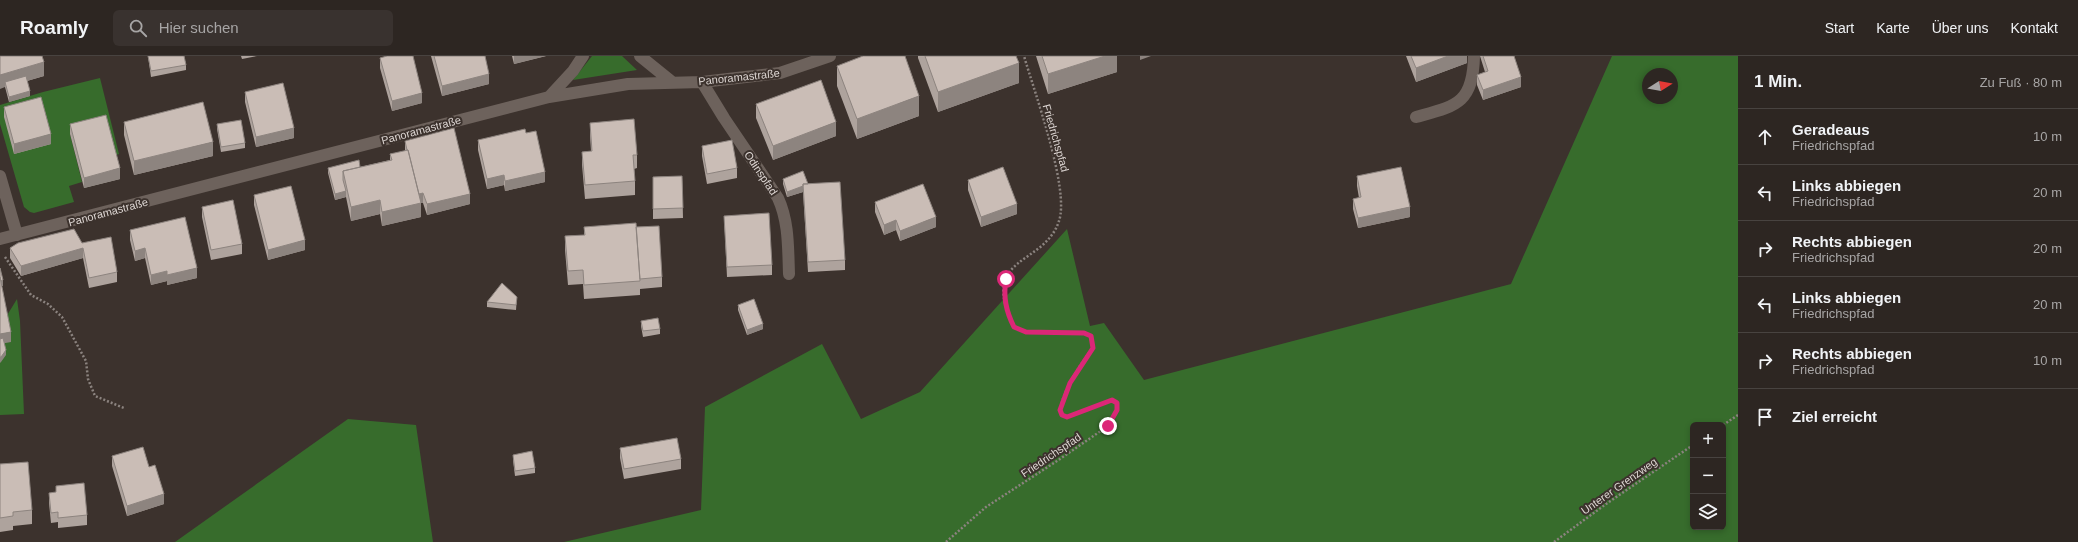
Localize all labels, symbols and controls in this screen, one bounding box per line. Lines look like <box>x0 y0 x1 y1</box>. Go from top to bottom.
search box <box>113 10 393 46</box>
text: Roamly <box>20 17 89 38</box>
icon: search <box>127 17 149 39</box>
text: Hier suchen <box>159 19 239 36</box>
text: Start <box>1825 20 1854 36</box>
text: Karte <box>1876 20 1910 36</box>
text: Über uns <box>1932 20 1989 36</box>
text: Kontakt <box>2011 20 2058 36</box>
street label: Panoramastraße <box>698 67 780 87</box>
north arrow <box>1642 68 1678 104</box>
text: 1 Min. <box>1754 72 1802 91</box>
text: Zu Fuß · 80 m <box>1980 75 2062 90</box>
street label: Friedrichspfad <box>1041 103 1071 173</box>
street label: Panoramastraße <box>380 114 462 146</box>
text: Geradeaus <box>1792 121 1870 138</box>
icon: ahead <box>1754 126 1776 148</box>
text: 10 m <box>2033 129 2062 144</box>
text: Friedrichspfad <box>1792 138 1874 153</box>
street label: Odinspfad <box>742 149 780 197</box>
text: Links abbiegen <box>1792 177 1901 194</box>
icon: left <box>1754 182 1776 204</box>
text: 20 m <box>2033 185 2062 200</box>
text: Friedrichspfad <box>1792 194 1874 209</box>
street label: Panoramastraße <box>67 196 149 228</box>
text: Rechts abbiegen <box>1792 233 1912 250</box>
icon: right <box>1754 238 1776 260</box>
text: 20 m <box>2033 241 2062 256</box>
text: Friedrichspfad <box>1792 250 1874 265</box>
route start <box>997 270 1015 288</box>
text: Links abbiegen <box>1792 289 1901 306</box>
icon: left <box>1754 294 1776 316</box>
text: 20 m <box>2033 297 2062 312</box>
text: Friedrichspfad <box>1792 306 1874 321</box>
text: Rechts abbiegen <box>1792 345 1912 362</box>
icon: right <box>1754 350 1776 372</box>
text: 10 m <box>2033 353 2062 368</box>
text: Friedrichspfad <box>1792 362 1874 377</box>
icon: arrive <box>1754 406 1776 428</box>
text: Ziel erreicht <box>1792 408 1877 425</box>
route end <box>1099 417 1117 435</box>
map controls <box>1690 422 1726 530</box>
button: + <box>1690 422 1726 458</box>
street label: Friedrichspfad <box>1019 431 1083 479</box>
street label: Unterer Grenzweg <box>1579 455 1659 517</box>
button: − <box>1690 458 1726 494</box>
button: layers <box>1690 494 1726 530</box>

